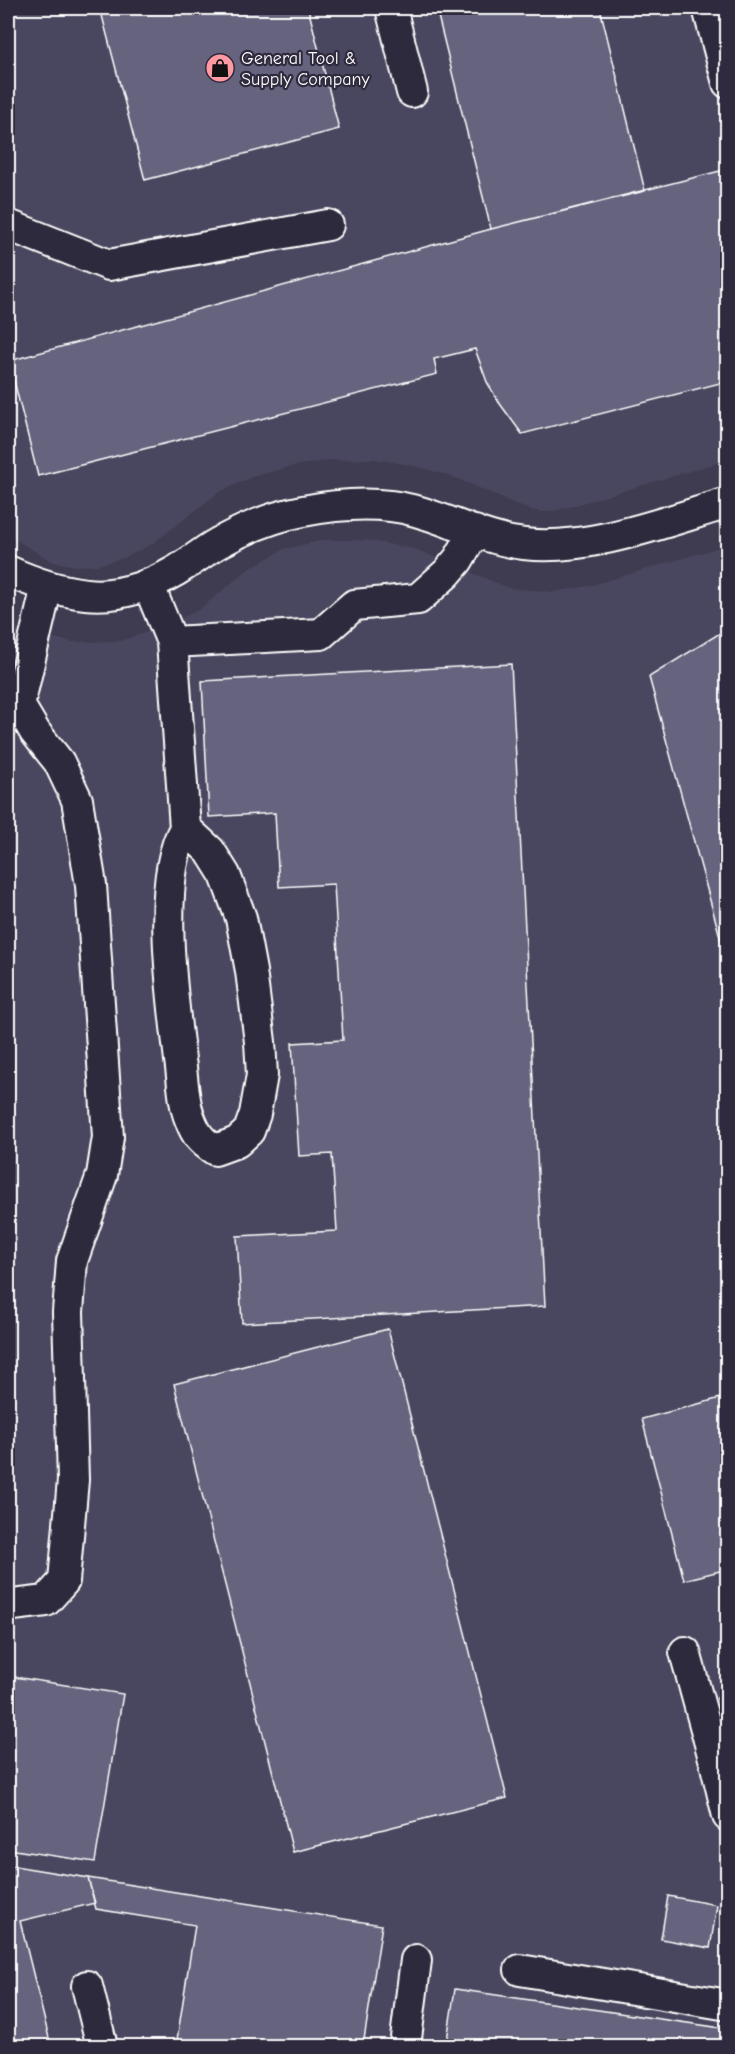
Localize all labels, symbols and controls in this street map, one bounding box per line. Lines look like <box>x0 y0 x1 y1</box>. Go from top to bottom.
place label: General Tool & Supply Company <box>241 48 371 90</box>
shop icon: General Tool & Supply Company <box>204 52 236 84</box>

